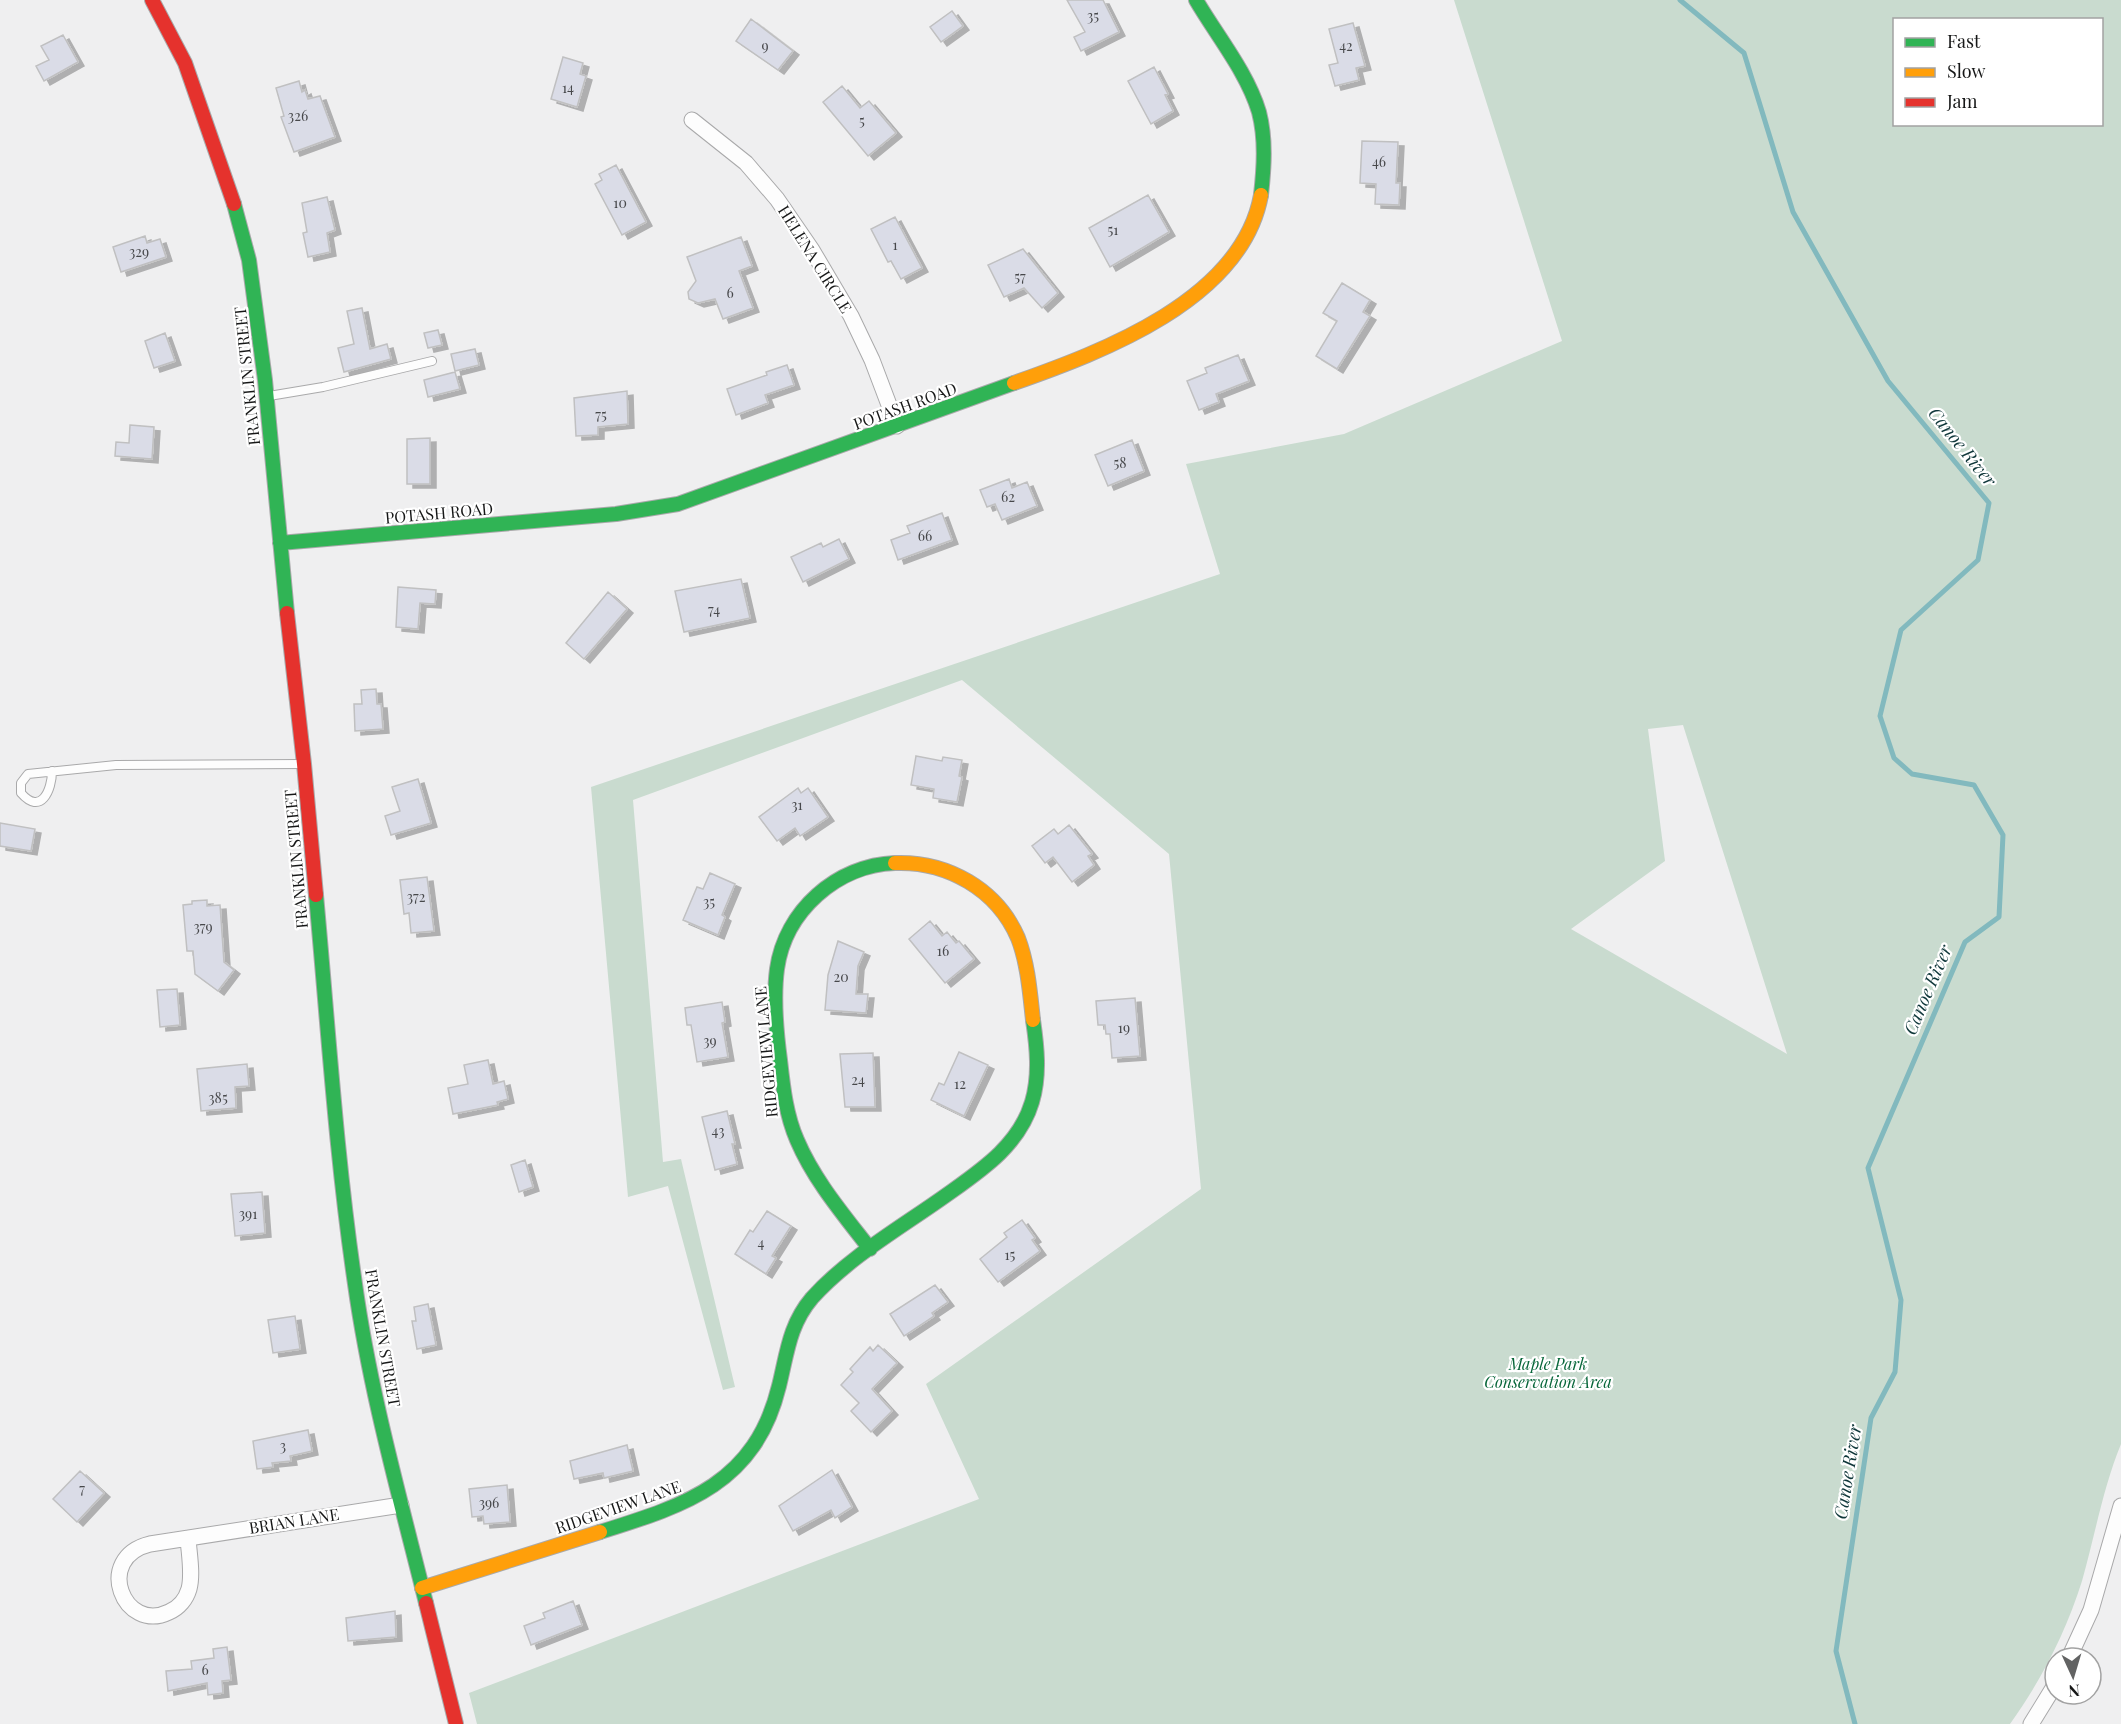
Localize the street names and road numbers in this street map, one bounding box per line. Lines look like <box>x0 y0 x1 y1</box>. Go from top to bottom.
street label: HELENA CIRCLE <box>774 201 857 317</box>
street label: FRANKLIN STREET <box>229 306 264 447</box>
street label: POTASH ROAD <box>850 377 959 434</box>
street label: POTASH ROAD <box>384 497 494 528</box>
street label: FRANKLIN STREET <box>279 789 312 929</box>
street label: RIDGEVIEW LANE <box>749 986 782 1119</box>
street label: FRANKLIN STREET <box>361 1267 406 1408</box>
street label: RIDGEVIEW LANE <box>552 1475 684 1538</box>
street label: BRIAN LANE <box>247 1503 340 1538</box>

